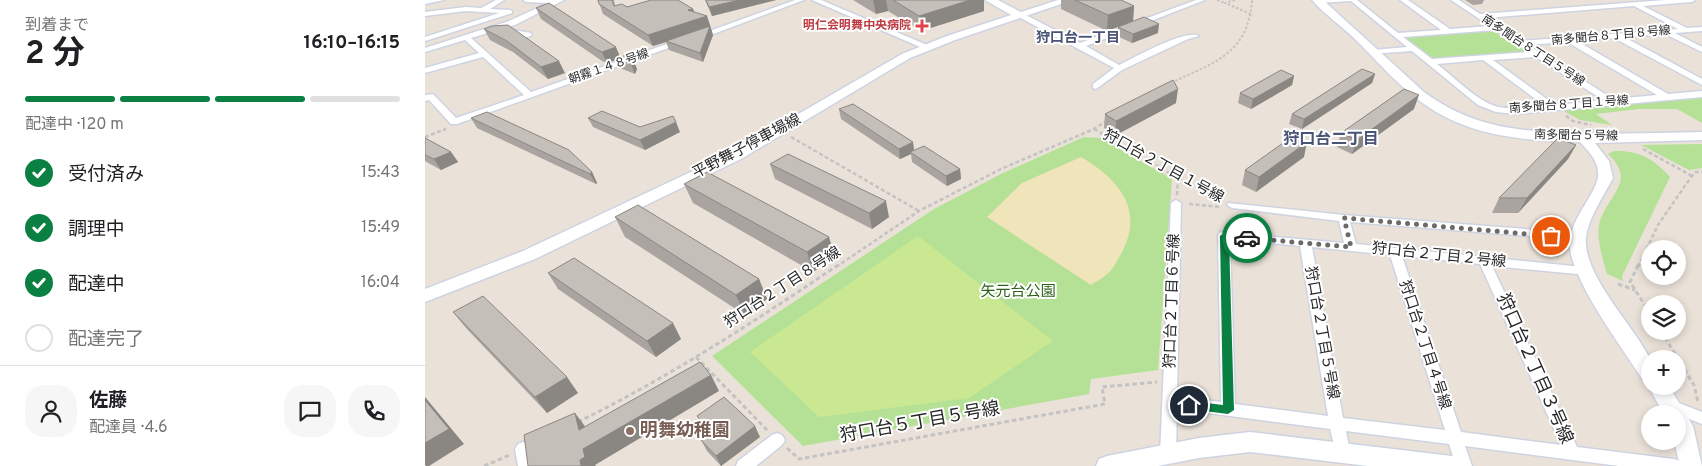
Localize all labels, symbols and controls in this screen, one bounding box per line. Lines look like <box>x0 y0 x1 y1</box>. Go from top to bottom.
street label: 南多聞台８丁目５号線 <box>1478 12 1588 90</box>
text: 到着まで <box>25 16 89 36</box>
place label: 明仁会明舞中央病院 <box>803 18 911 34</box>
marker: 明仁会明舞中央病院 <box>915 19 929 33</box>
street label: 南多聞台８丁目８号線 <box>1551 23 1671 49</box>
district label: 狩口台一丁目 <box>1036 30 1120 47</box>
text: 16:10–16:15 <box>303 31 400 55</box>
text: 2 分 <box>25 35 85 75</box>
street label: 朝霧１４８号線 <box>567 46 651 88</box>
street label: 南多聞台８丁目１号線 <box>1509 93 1629 117</box>
street label: 平野舞子停車場線 <box>690 110 804 184</box>
text: 配達中 · 120 m <box>25 115 124 135</box>
street label: 狩口台２丁目１号線 <box>1099 126 1227 208</box>
street label: 南多聞台５号線 <box>1534 127 1618 145</box>
district label: 狩口台二丁目 <box>1283 130 1379 150</box>
icon: check <box>25 159 53 187</box>
text: 受付済み <box>68 163 144 187</box>
text: 15:43 <box>361 163 400 183</box>
courier <box>1222 213 1272 263</box>
icon: check <box>25 214 53 242</box>
pin <box>1530 215 1572 257</box>
text: 調理中 <box>68 218 125 242</box>
text: 15:49 <box>361 218 400 238</box>
icon: bag <box>1537 222 1565 250</box>
icon: car <box>1233 224 1261 252</box>
street label: 狩口台２丁目６号線 <box>1161 233 1185 369</box>
street label: 狩口台２丁目２号線 <box>1371 239 1507 273</box>
map controls <box>1641 240 1686 450</box>
button: locate <box>1641 240 1686 285</box>
street label: 狩口台２丁目８号線 <box>721 243 845 333</box>
street label: 狩口台２丁目５号線 <box>1300 265 1342 401</box>
icon: check <box>25 269 53 297</box>
text: 配達中 <box>68 273 125 297</box>
text: 16:04 <box>361 273 400 293</box>
street label: 狩口台２丁目４号線 <box>1394 278 1454 412</box>
park label: 矢元台公園 <box>980 283 1056 302</box>
street label: 狩口台２丁目３号線 <box>1491 290 1577 448</box>
button: layers <box>1641 295 1686 340</box>
text: 配達完了 <box>68 328 144 352</box>
button: + <box>1641 350 1686 395</box>
pin <box>1168 384 1210 426</box>
button: person <box>25 385 77 437</box>
button: chat <box>284 385 336 437</box>
button: phone <box>348 385 400 437</box>
text: 佐藤 <box>89 389 127 413</box>
icon: home <box>1175 391 1203 419</box>
street label: 狩口台５丁目５号線 <box>838 398 1002 448</box>
button: − <box>1641 405 1686 450</box>
text: 配達員 · 4.6 <box>89 418 168 438</box>
place label: 明舞幼稚園 <box>640 420 730 443</box>
marker: 明舞幼稚園 <box>624 425 636 437</box>

